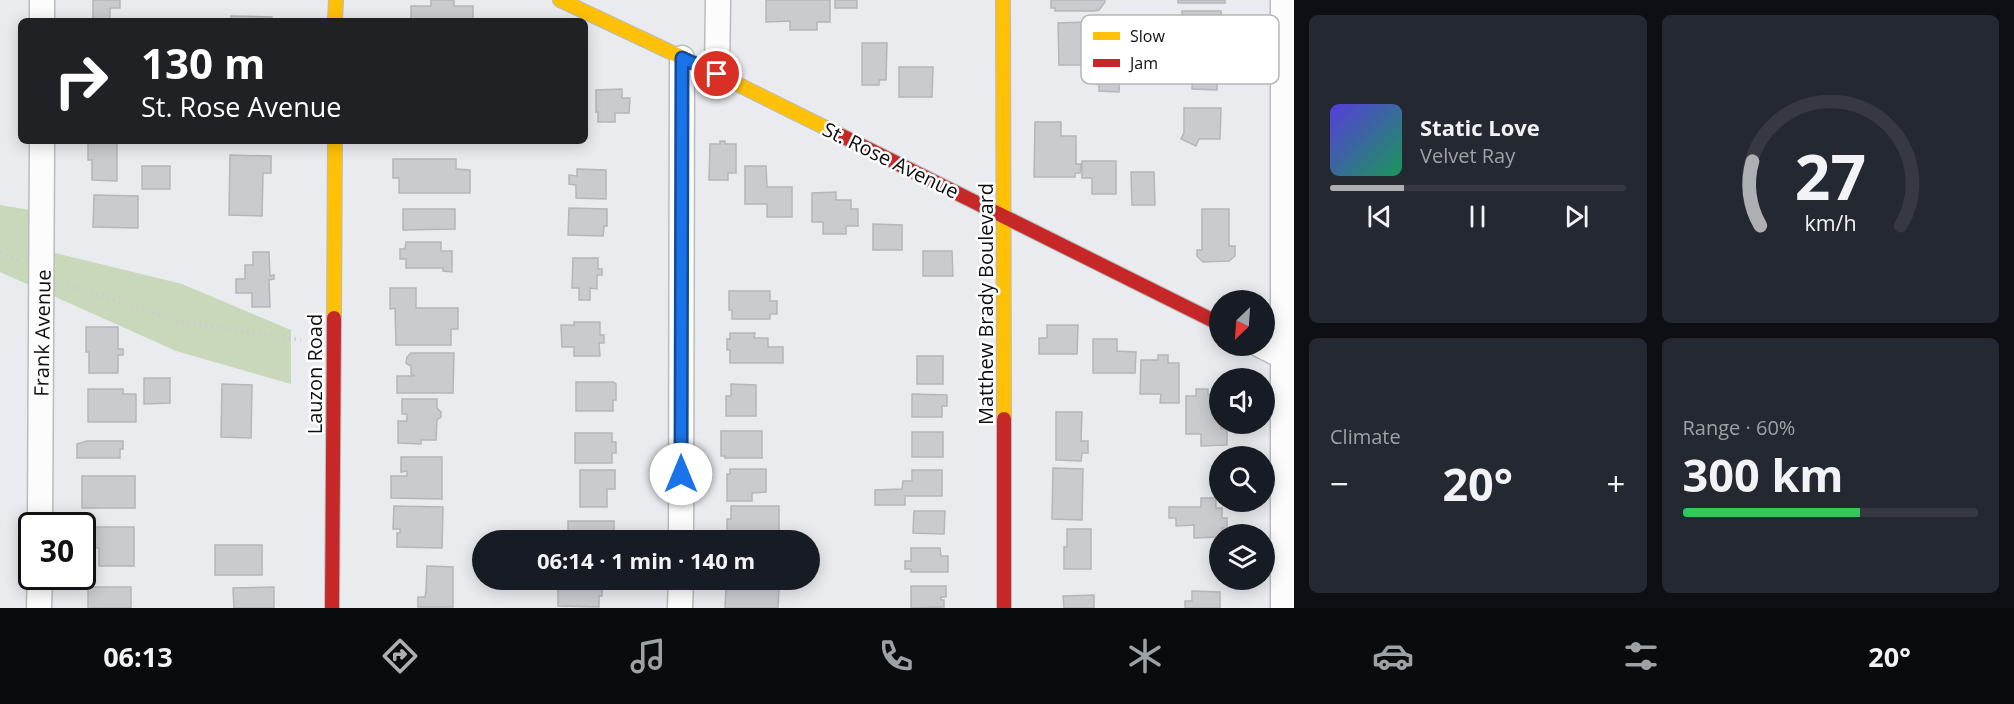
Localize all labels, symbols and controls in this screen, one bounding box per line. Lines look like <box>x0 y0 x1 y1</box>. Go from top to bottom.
legend <box>1081 15 1279 84</box>
text: Slow <box>1130 25 1165 47</box>
text: 130 m <box>141 34 265 91</box>
icon: right <box>42 42 120 120</box>
pin <box>691 48 742 99</box>
text: Jam <box>1128 52 1158 74</box>
icon: arrive <box>700 57 733 90</box>
text: St. Rose Avenue <box>141 88 341 125</box>
text: Static Love <box>1420 112 1540 142</box>
street label: St. Rose Avenue <box>818 115 964 205</box>
text: 27 <box>1795 133 1866 218</box>
text: Velvet Ray <box>1420 142 1515 169</box>
street label: Matthew Brady Boulevard <box>972 183 999 425</box>
icon: previous <box>1363 200 1396 233</box>
icon: pause <box>1461 200 1494 233</box>
icon: next <box>1560 200 1593 233</box>
text: km/h <box>1804 208 1856 237</box>
street label: Frank Avenue <box>27 269 57 397</box>
north arrow <box>1209 290 1275 356</box>
map controls <box>1209 290 1275 590</box>
street label: Lauzon Road <box>301 314 328 434</box>
button: sound <box>1209 368 1275 434</box>
text: Range · 60% <box>1683 414 1795 441</box>
text: Climate <box>1330 423 1401 450</box>
position arrow <box>649 442 713 506</box>
text: 300 km <box>1683 444 1843 505</box>
button: search <box>1209 446 1275 512</box>
text: 20° <box>1442 453 1513 514</box>
text: − <box>1330 461 1349 506</box>
text: + <box>1607 461 1625 506</box>
speed limit sign: 30 <box>18 512 96 590</box>
button: layers <box>1209 524 1275 590</box>
text: 06:14 · 1 min · 140 m <box>537 545 755 575</box>
icon: directions <box>379 635 421 677</box>
icon: music <box>627 635 669 677</box>
icon: phone <box>875 635 917 677</box>
icon: climate <box>1124 635 1166 677</box>
icon: car <box>1372 635 1414 677</box>
icon: filters <box>1620 635 1662 677</box>
text: 06:13 <box>103 638 173 675</box>
text: 20° <box>1868 638 1911 675</box>

